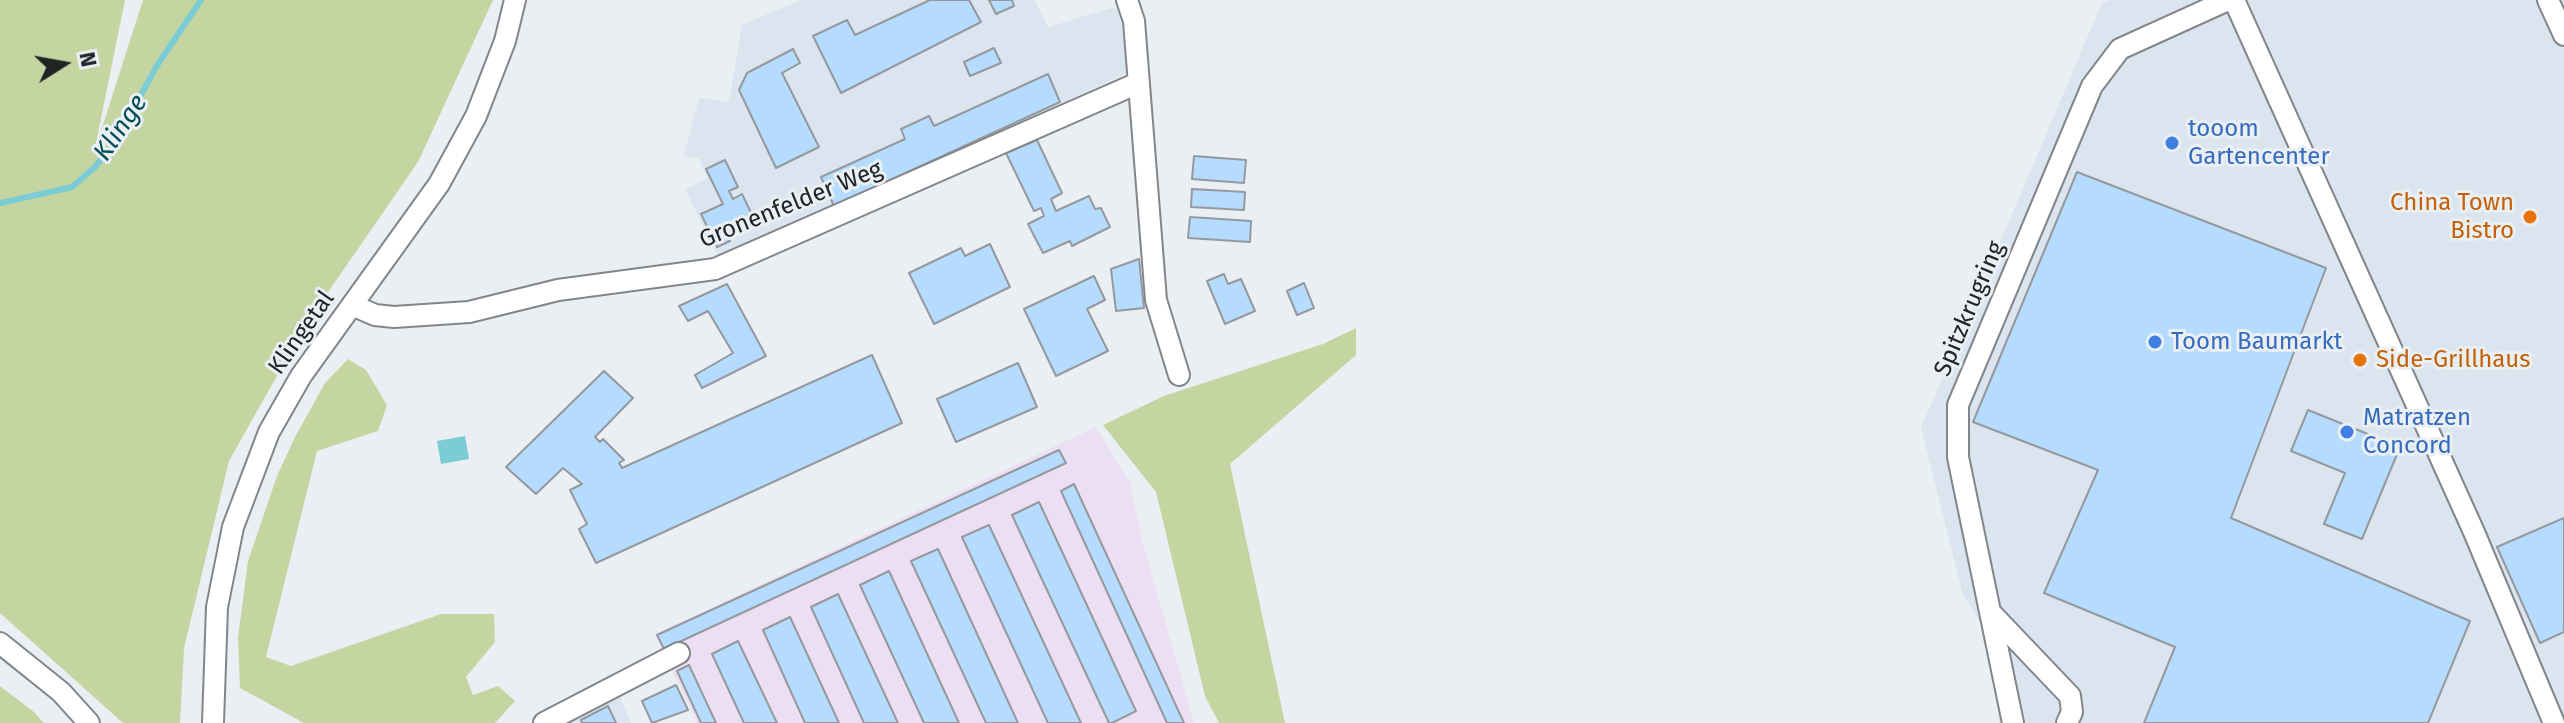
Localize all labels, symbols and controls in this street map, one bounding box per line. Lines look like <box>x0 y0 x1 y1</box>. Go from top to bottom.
north arrow <box>24 24 104 104</box>
text: N <box>73 50 103 69</box>
water label: Klinge <box>88 89 154 167</box>
place label: tooom Gartencenter <box>2188 115 2330 171</box>
marker: tooom Gartencenter <box>2163 134 2181 152</box>
street label: Gronenfelder Weg <box>695 155 887 255</box>
place label: China Town Bistro <box>2390 189 2514 245</box>
marker: China Town Bistro <box>2521 208 2539 226</box>
street label: Spitzkrugring <box>1929 237 2011 381</box>
street label: Klingetal <box>263 286 341 380</box>
place label: Toom Baumarkt <box>2171 328 2343 356</box>
marker: Toom Baumarkt <box>2146 333 2164 351</box>
place label: Side-Grillhaus <box>2376 346 2530 374</box>
marker: Side-Grillhaus <box>2351 351 2369 369</box>
place label: Matratzen Concord <box>2363 404 2471 460</box>
marker: Matratzen Concord <box>2338 423 2356 441</box>

